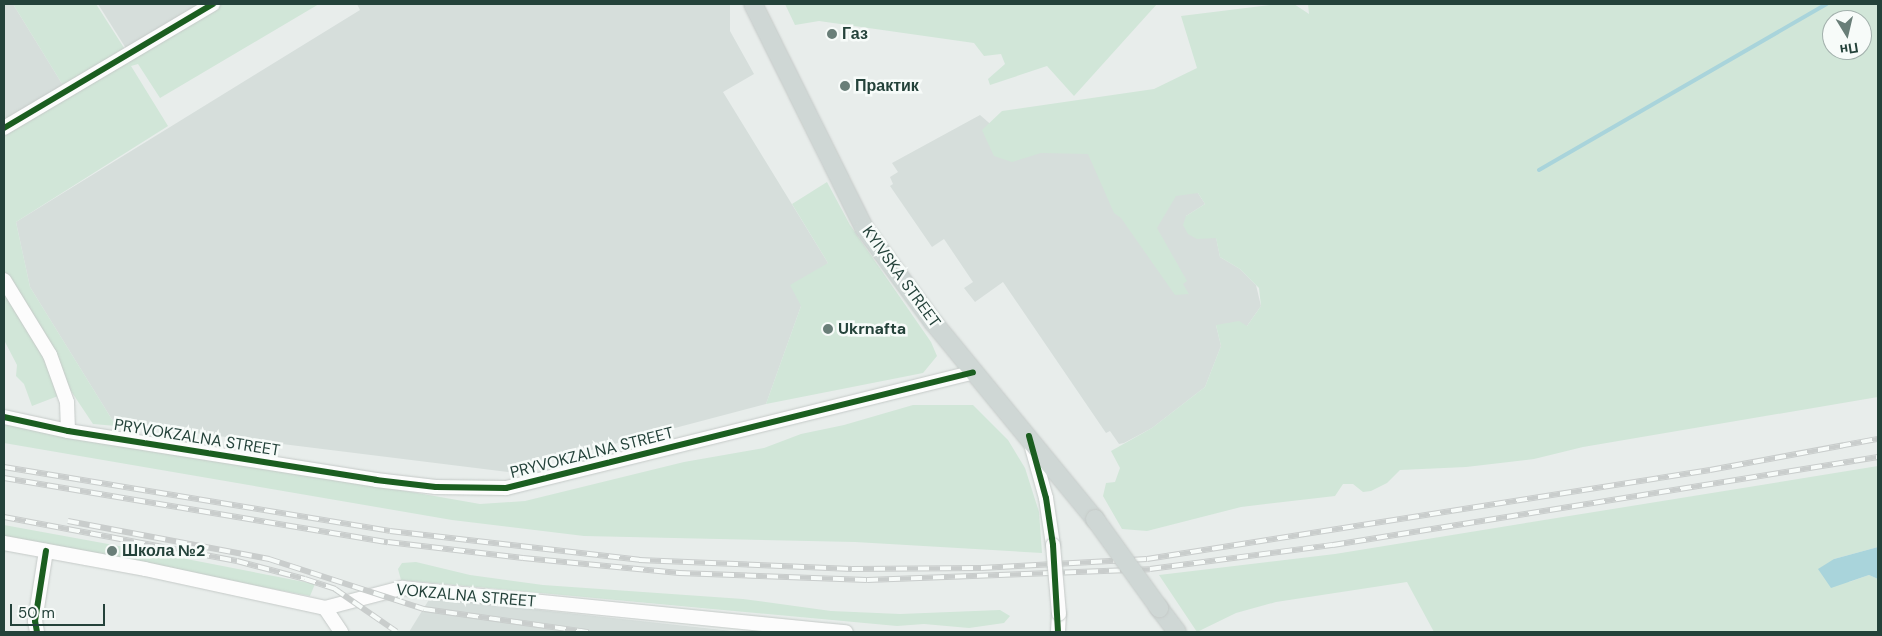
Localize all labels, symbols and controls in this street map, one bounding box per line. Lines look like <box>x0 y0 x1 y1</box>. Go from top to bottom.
north arrow <box>1822 10 1872 60</box>
place label: Газ <box>842 24 868 44</box>
marker: Газ <box>826 28 838 40</box>
text: Пн <box>1839 38 1860 59</box>
place label: Практик <box>855 76 919 96</box>
marker: Практик <box>839 80 851 92</box>
street label: KYIVSKA STREET <box>858 223 944 331</box>
place label: Ukrnafta <box>838 319 906 339</box>
marker: Ukrnafta <box>822 323 834 335</box>
street label: PRYVOKZALNA STREET <box>113 415 281 461</box>
street label: PRYVOKZALNA STREET <box>508 423 676 483</box>
place label: Школа №2 <box>122 541 205 561</box>
marker: Школа №2 <box>106 545 118 557</box>
street label: VOKZALNA STREET <box>395 580 537 612</box>
scale bar <box>12 594 108 626</box>
text: 50 m <box>18 603 55 623</box>

